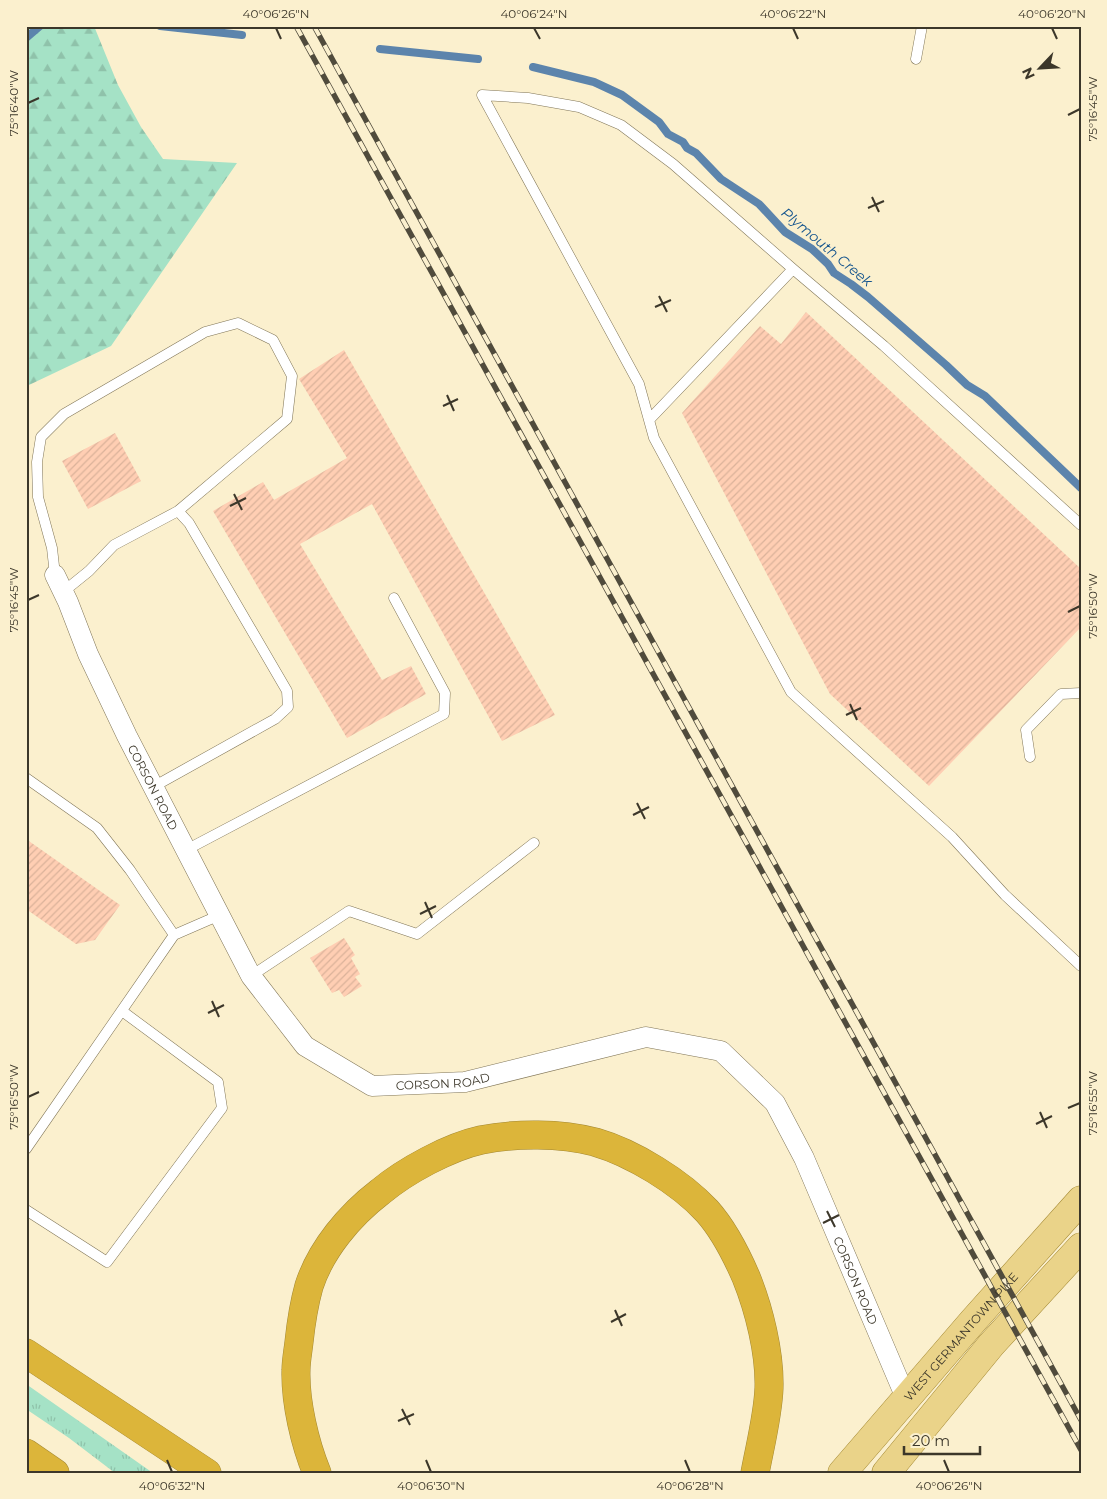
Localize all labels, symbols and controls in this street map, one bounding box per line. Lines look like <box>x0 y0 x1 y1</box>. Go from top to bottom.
text: 40°06'26"N <box>242 6 310 21</box>
text: 40°06'24"N <box>500 6 568 21</box>
text: 40°06'22"N <box>760 6 826 21</box>
text: 40°06'20"N <box>1018 6 1086 21</box>
north arrow <box>1014 42 1064 92</box>
text: N <box>1018 65 1039 82</box>
text: 75°16'40"W <box>6 70 21 136</box>
text: 75°16'45"W <box>1085 77 1100 142</box>
water label: Plymouth Creek <box>778 203 877 291</box>
text: 75°16'45"W <box>6 568 21 633</box>
text: 75°16'50"W <box>1085 573 1100 639</box>
street label: CORSON ROAD <box>125 742 182 833</box>
text: 75°16'50"W <box>6 1064 21 1130</box>
street label: CORSON ROAD <box>395 1069 491 1092</box>
text: 75°16'55"W <box>1085 1071 1100 1135</box>
street label: CORSON ROAD <box>831 1234 881 1327</box>
street label: WEST GERMANTOWN PIKE <box>900 1269 1021 1404</box>
scale bar <box>904 1424 981 1456</box>
text: 20 m <box>912 1431 950 1450</box>
text: 40°06'32"N <box>139 1478 205 1493</box>
text: 40°06'30"N <box>397 1478 465 1493</box>
text: 40°06'28"N <box>656 1478 724 1493</box>
text: 40°06'26"N <box>915 1478 983 1493</box>

